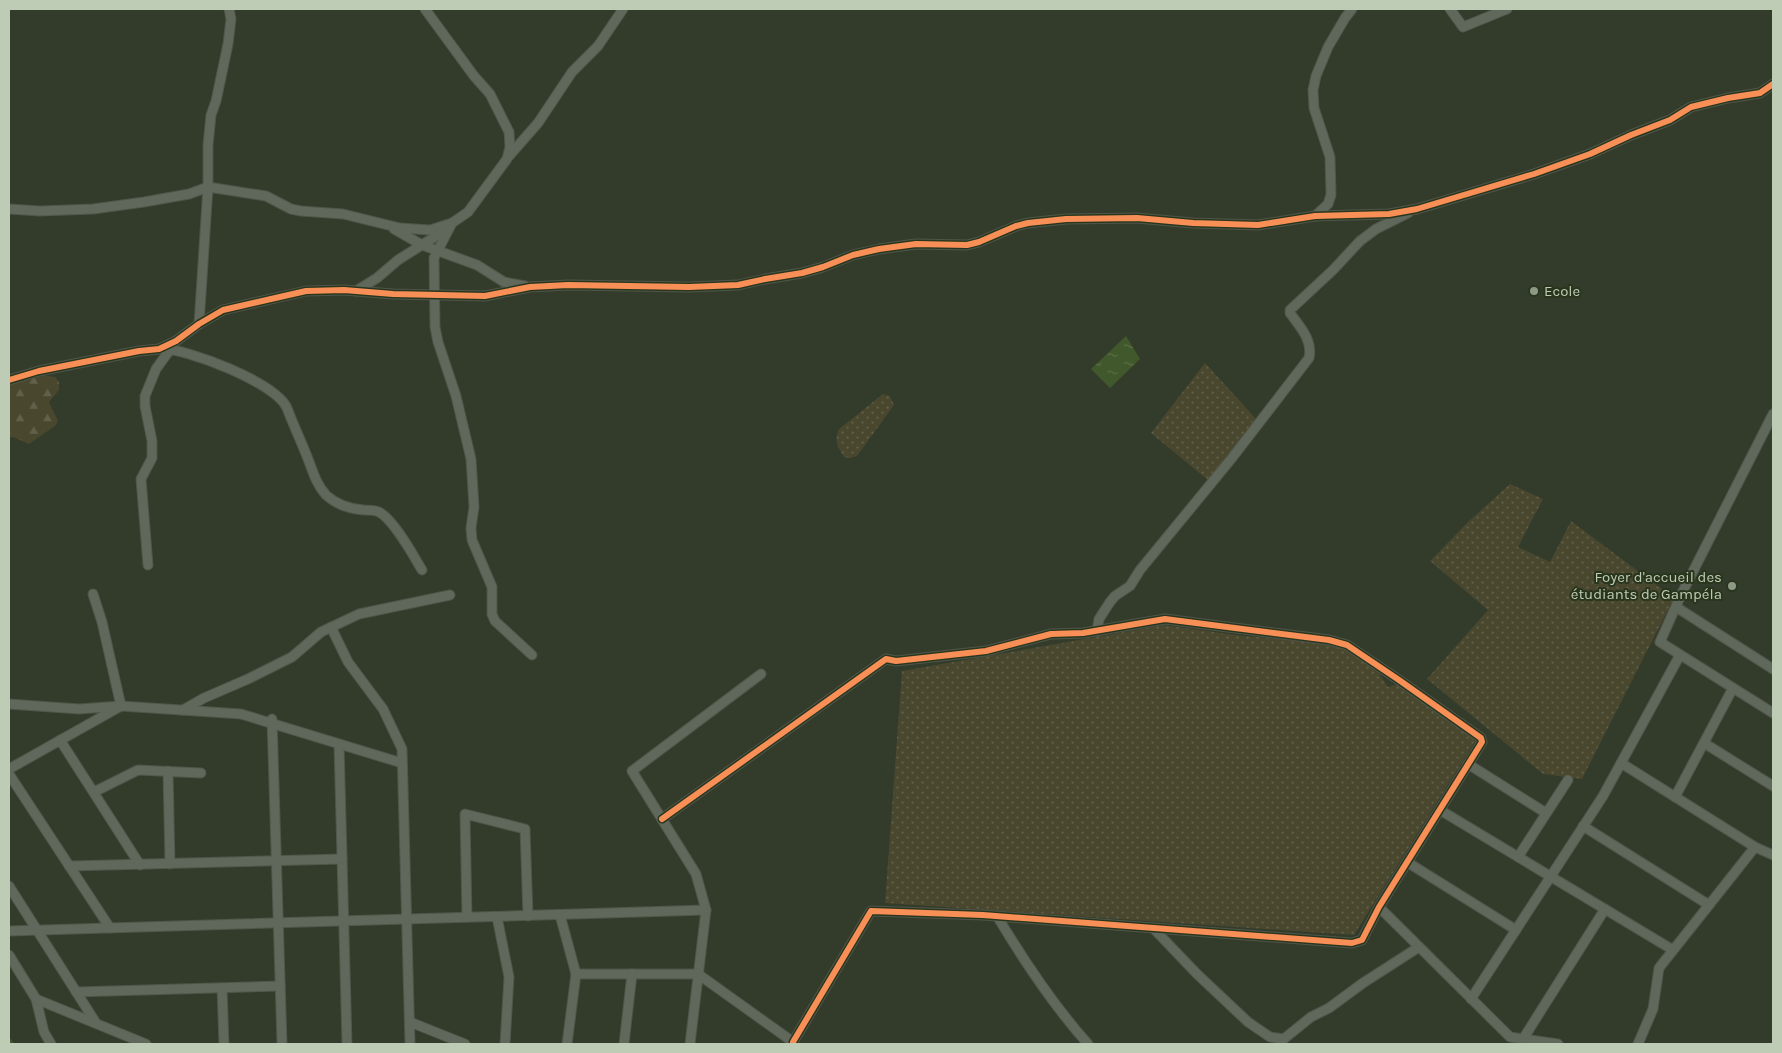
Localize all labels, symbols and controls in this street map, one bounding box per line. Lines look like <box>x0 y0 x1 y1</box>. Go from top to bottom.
place label: Ecole <box>1544 282 1580 300</box>
marker: Ecole <box>1528 285 1540 297</box>
place label: Foyer d'accueil des étudiants de Gampéla <box>1571 568 1722 603</box>
marker: Foyer d'accueil des étudiants de Gampéla <box>1726 580 1738 592</box>

